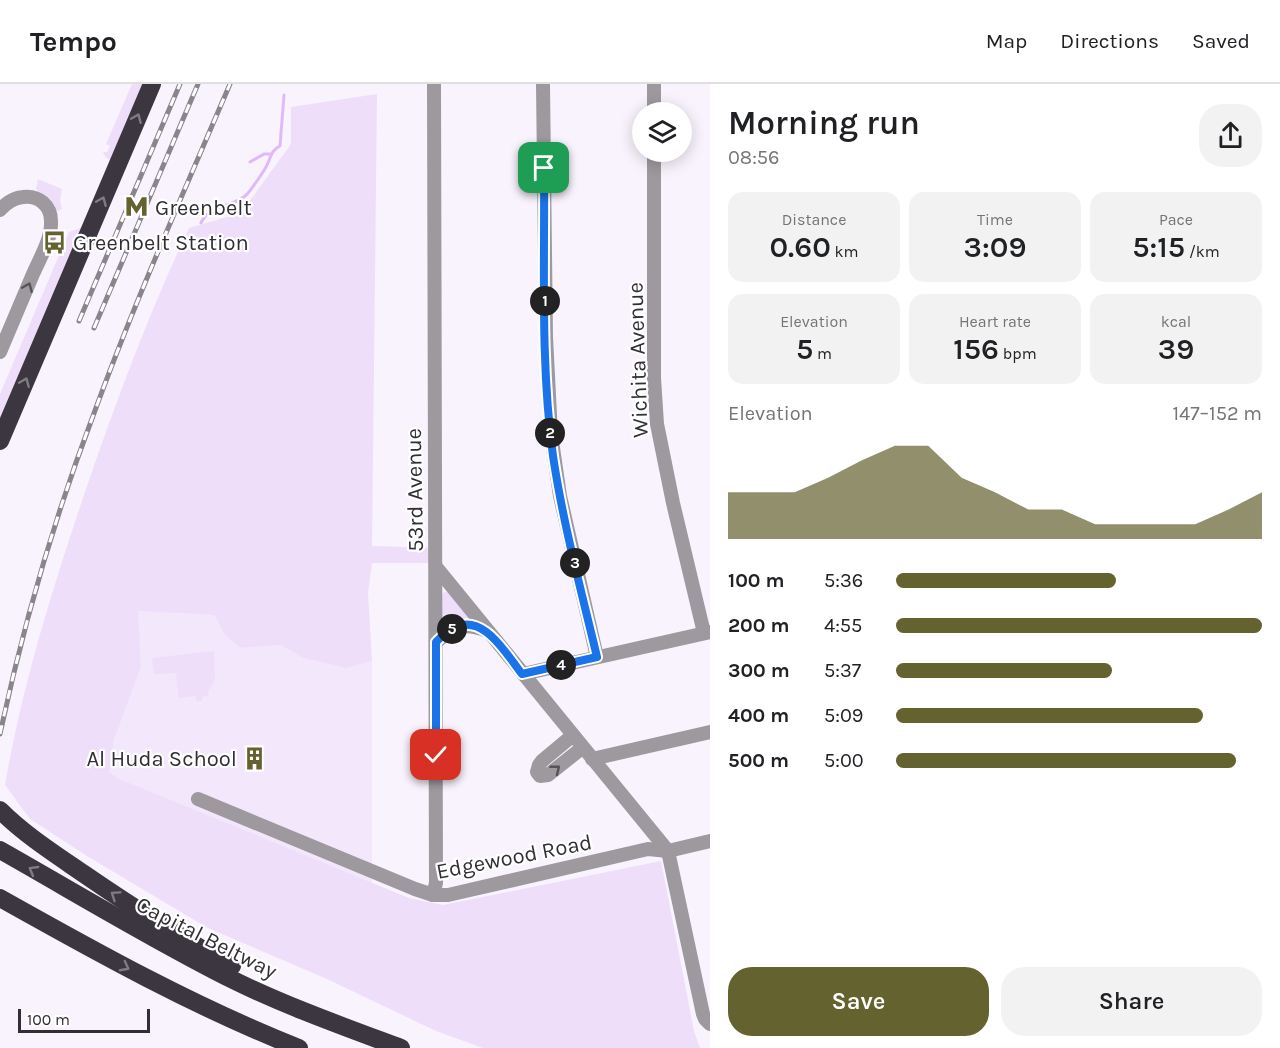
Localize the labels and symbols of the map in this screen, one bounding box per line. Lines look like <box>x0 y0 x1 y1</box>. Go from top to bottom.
one-way arrow <box>130 113 142 124</box>
pin <box>518 142 569 193</box>
metro station icon: Greenbelt <box>124 194 150 220</box>
place label: Greenbelt <box>155 195 252 221</box>
one-way arrow <box>95 196 107 207</box>
bus stop icon: Greenbelt Station <box>42 229 68 255</box>
place label: Greenbelt Station <box>73 230 249 256</box>
one-way arrow <box>21 282 33 293</box>
street label: Wichita Avenue <box>622 282 654 438</box>
pin: 1 <box>530 286 560 316</box>
one-way arrow <box>18 377 30 388</box>
pin: 2 <box>535 418 565 448</box>
street label: 53rd Avenue <box>401 428 429 552</box>
pin: 3 <box>560 548 590 578</box>
pin: 5 <box>437 614 467 644</box>
pin: 4 <box>546 650 576 680</box>
pin <box>410 729 461 780</box>
building icon: Al Huda School <box>242 745 268 771</box>
place label: Al Huda School <box>86 746 237 772</box>
one-way arrow <box>549 765 560 776</box>
street label: Edgewood Road <box>434 829 594 885</box>
one-way arrow <box>29 865 40 877</box>
one-way arrow <box>110 891 121 902</box>
street label: Capital Beltway <box>132 891 281 985</box>
one-way arrow <box>118 960 129 971</box>
scale bar <box>18 1006 150 1034</box>

